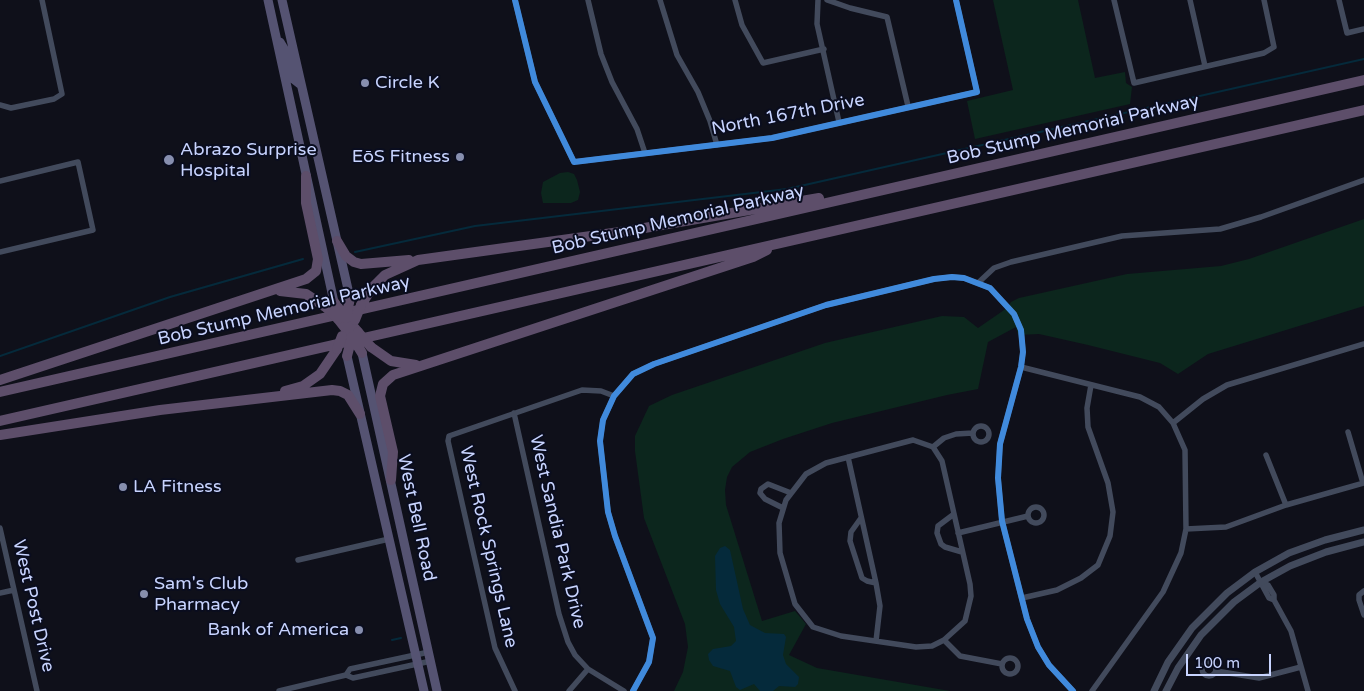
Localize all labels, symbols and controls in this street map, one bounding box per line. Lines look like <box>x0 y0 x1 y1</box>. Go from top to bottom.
place label: Circle K <box>375 72 440 94</box>
marker: Circle K <box>359 77 371 89</box>
street label: North 167th Drive <box>710 90 866 140</box>
street label: Bob Stump Memorial Parkway <box>945 90 1201 170</box>
place label: Abrazo Surprise Hospital <box>180 139 317 182</box>
place label: EōS Fitness <box>352 146 450 168</box>
marker: EōS Fitness <box>454 151 466 163</box>
marker: Abrazo Surprise Hospital <box>162 153 176 167</box>
street label: Bob Stump Memorial Parkway <box>550 180 806 260</box>
street label: Bob Stump Memorial Parkway <box>156 271 412 351</box>
street label: West Sandia Park Drive <box>524 433 590 631</box>
street label: West Rock Springs Lane <box>454 444 522 650</box>
street label: West Bell Road <box>392 453 440 583</box>
place label: LA Fitness <box>133 476 222 498</box>
marker: LA Fitness <box>117 481 129 493</box>
street label: West Post Drive <box>7 538 59 674</box>
place label: Sam's Club Pharmacy <box>154 573 248 616</box>
marker: Sam's Club Pharmacy <box>138 588 150 600</box>
place label: Bank of America <box>207 619 349 641</box>
marker: Bank of America <box>353 624 365 636</box>
scale bar <box>1189 644 1274 676</box>
text: 100 m <box>1194 654 1240 672</box>

